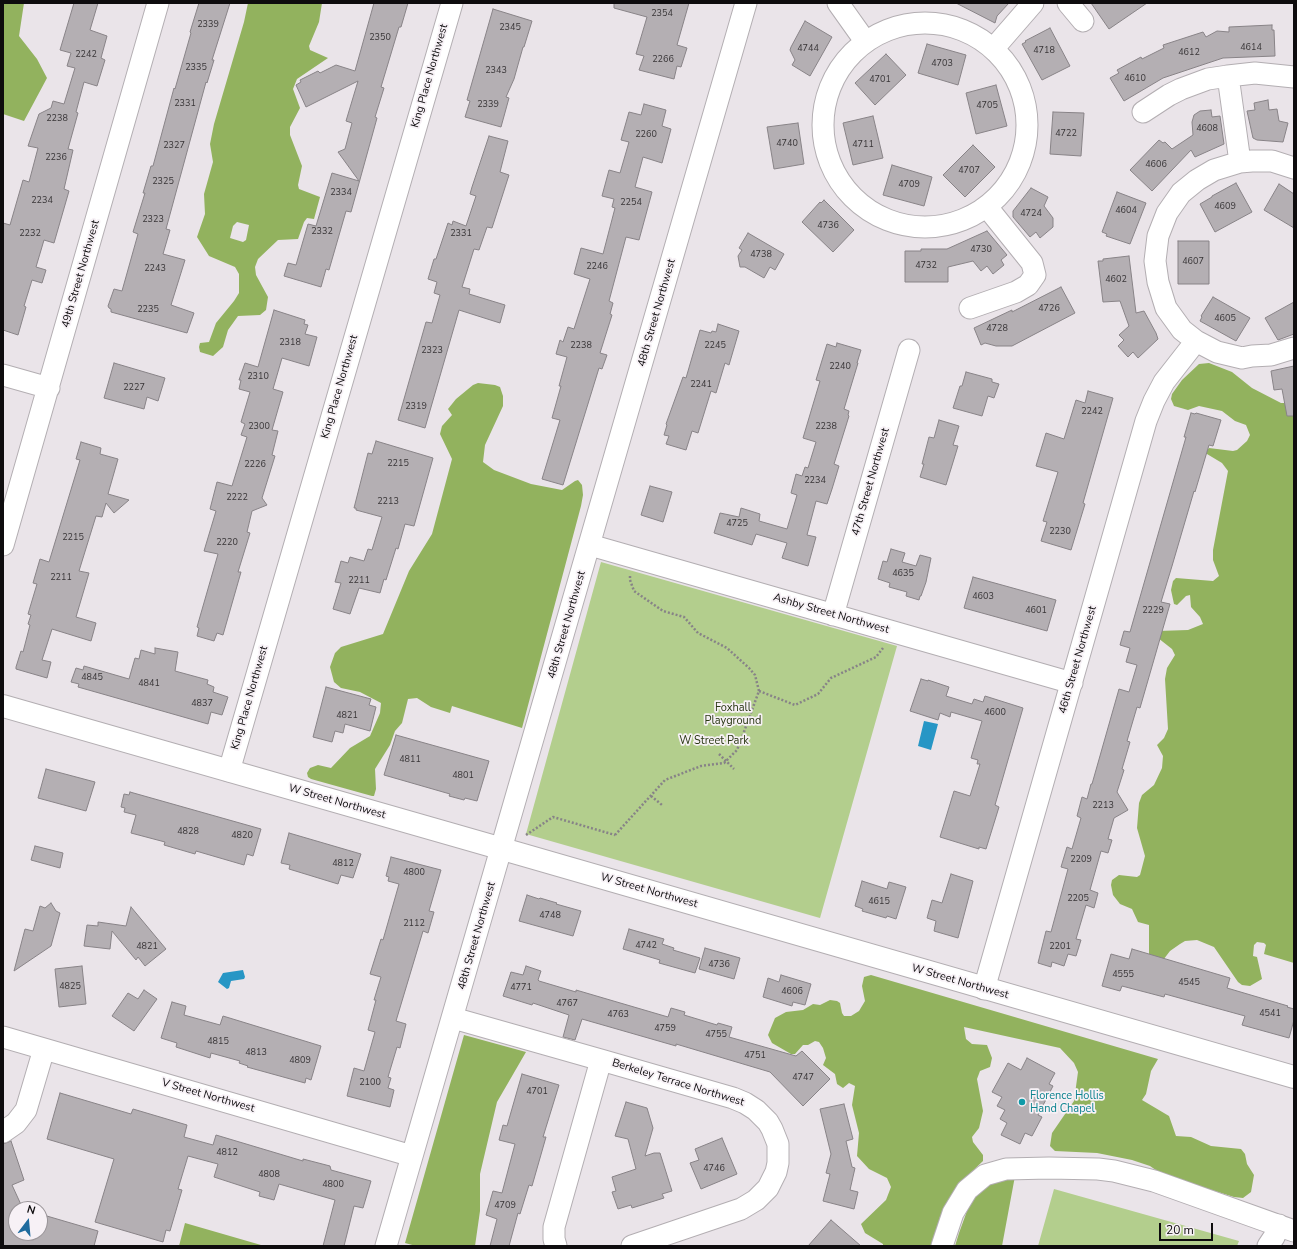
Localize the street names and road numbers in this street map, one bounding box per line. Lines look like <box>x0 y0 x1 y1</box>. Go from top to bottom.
street label: King Place Northwest <box>409 23 451 129</box>
street label: 49th Street Northwest <box>59 219 103 329</box>
street label: 48th Street Northwest <box>635 258 679 368</box>
street label: King Place Northwest <box>319 334 361 440</box>
street label: 47th Street Northwest <box>849 427 893 537</box>
street label: 48th Street Northwest <box>545 570 589 680</box>
street label: Ashby Street Northwest <box>772 591 890 637</box>
street label: 46th Street Northwest <box>1056 605 1100 715</box>
street label: King Place Northwest <box>229 645 271 751</box>
street label: W Street Northwest <box>287 782 387 822</box>
street label: W Street Northwest <box>599 871 699 911</box>
street label: 48th Street Northwest <box>455 881 499 991</box>
street label: W Street Northwest <box>910 962 1010 1002</box>
street label: Berkeley Terrace Northwest <box>610 1057 746 1109</box>
street label: V Street Northwest <box>160 1076 256 1116</box>

